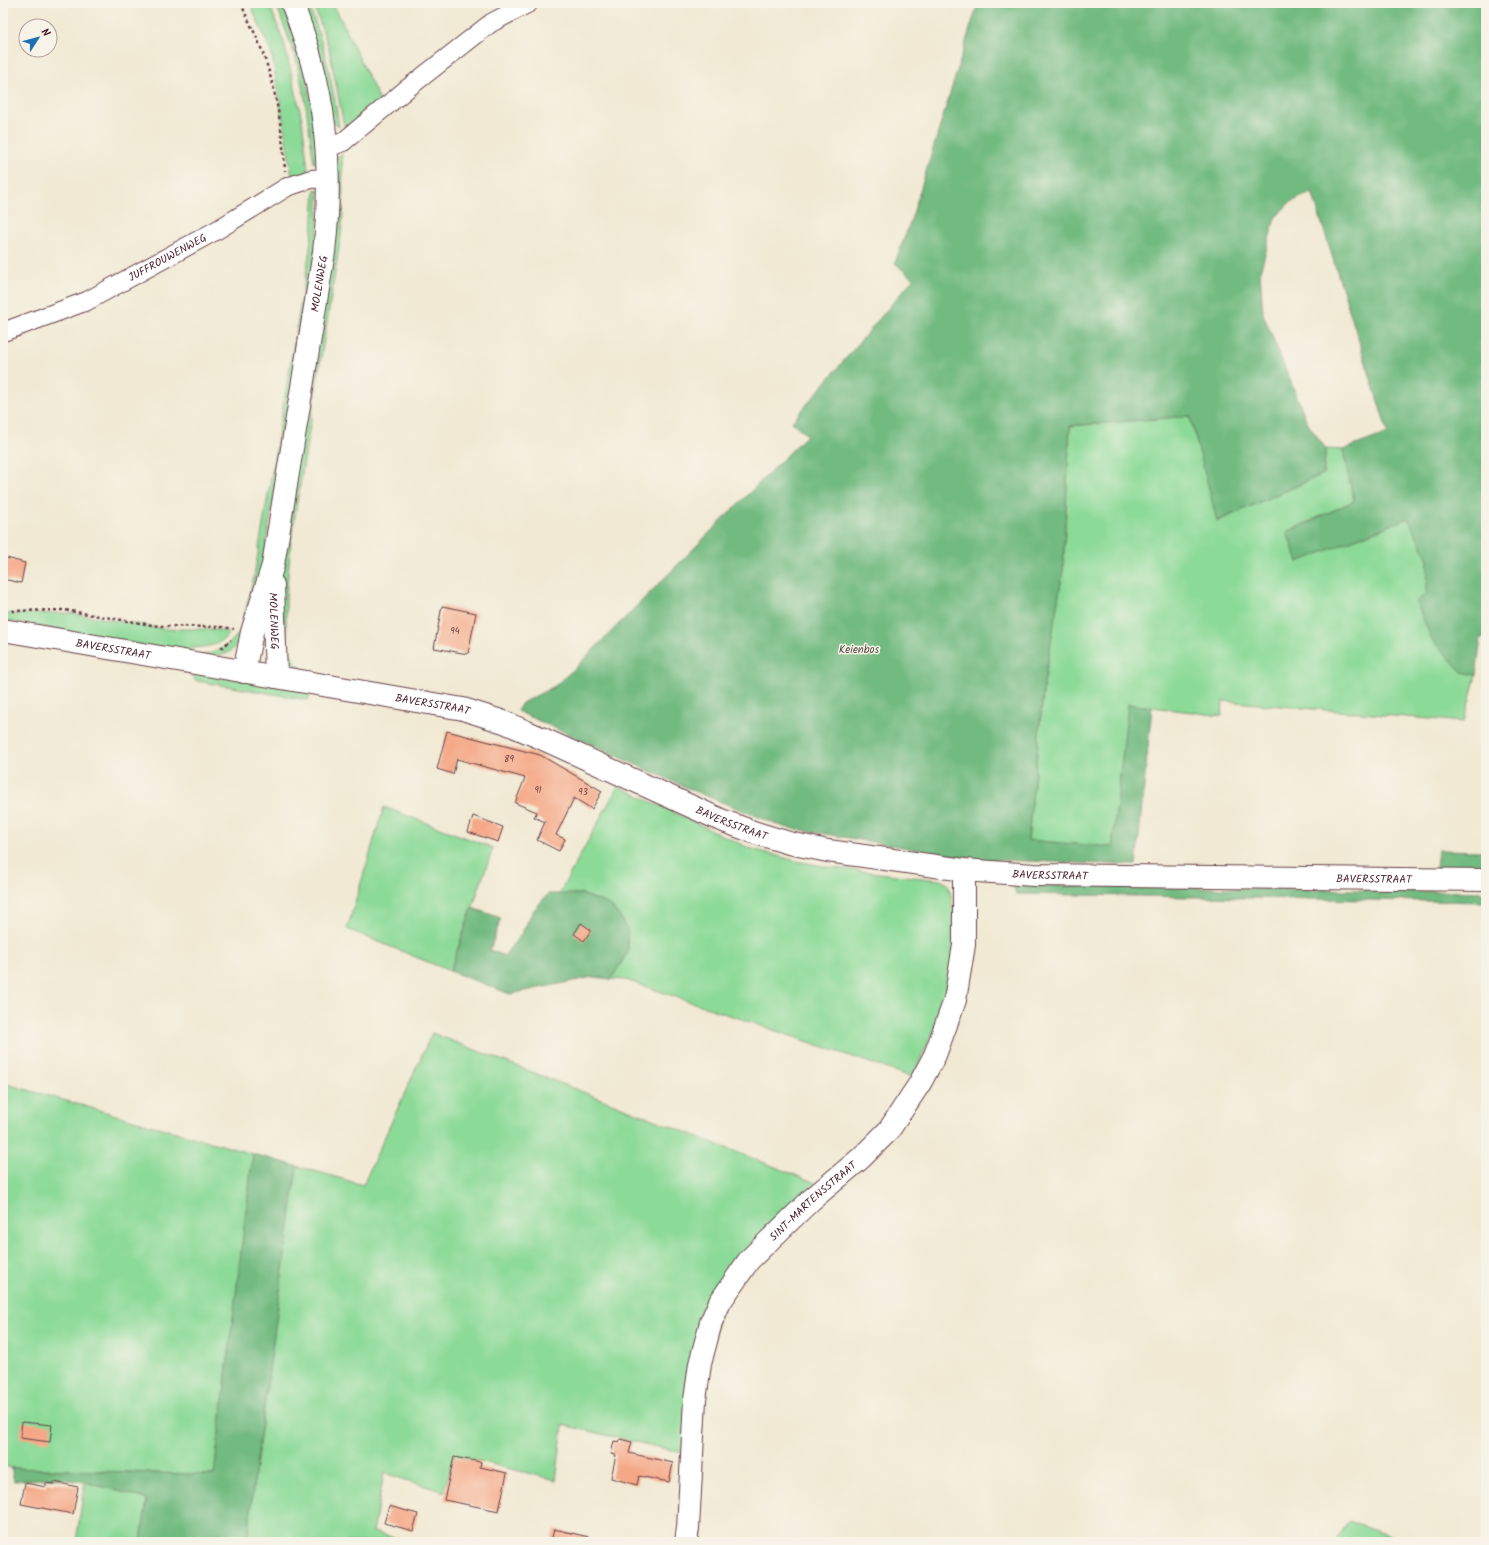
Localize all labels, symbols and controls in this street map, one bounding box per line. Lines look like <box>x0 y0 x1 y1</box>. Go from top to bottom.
north arrow <box>18 18 58 58</box>
text: N <box>36 25 55 41</box>
street label: JUFFROUWENWEG <box>125 229 210 287</box>
street label: MOLENWEG <box>306 254 333 314</box>
street label: MOLENWEG <box>263 592 283 650</box>
house number: 94 <box>450 624 460 639</box>
street label: BAVERSSTRAAT <box>74 635 153 665</box>
park label: Keienbos <box>839 641 879 659</box>
street label: BAVERSSTRAAT <box>394 690 473 721</box>
house number: 89 <box>504 752 515 767</box>
house number: 91 <box>534 783 542 798</box>
house number: 93 <box>578 785 588 800</box>
street label: BAVERSSTRAAT <box>693 802 771 846</box>
street label: BAVERSSTRAAT <box>1011 865 1089 886</box>
street label: BAVERSSTRAAT <box>1336 870 1413 889</box>
street label: SINT-MARTENSSTRAAT <box>765 1157 862 1246</box>

